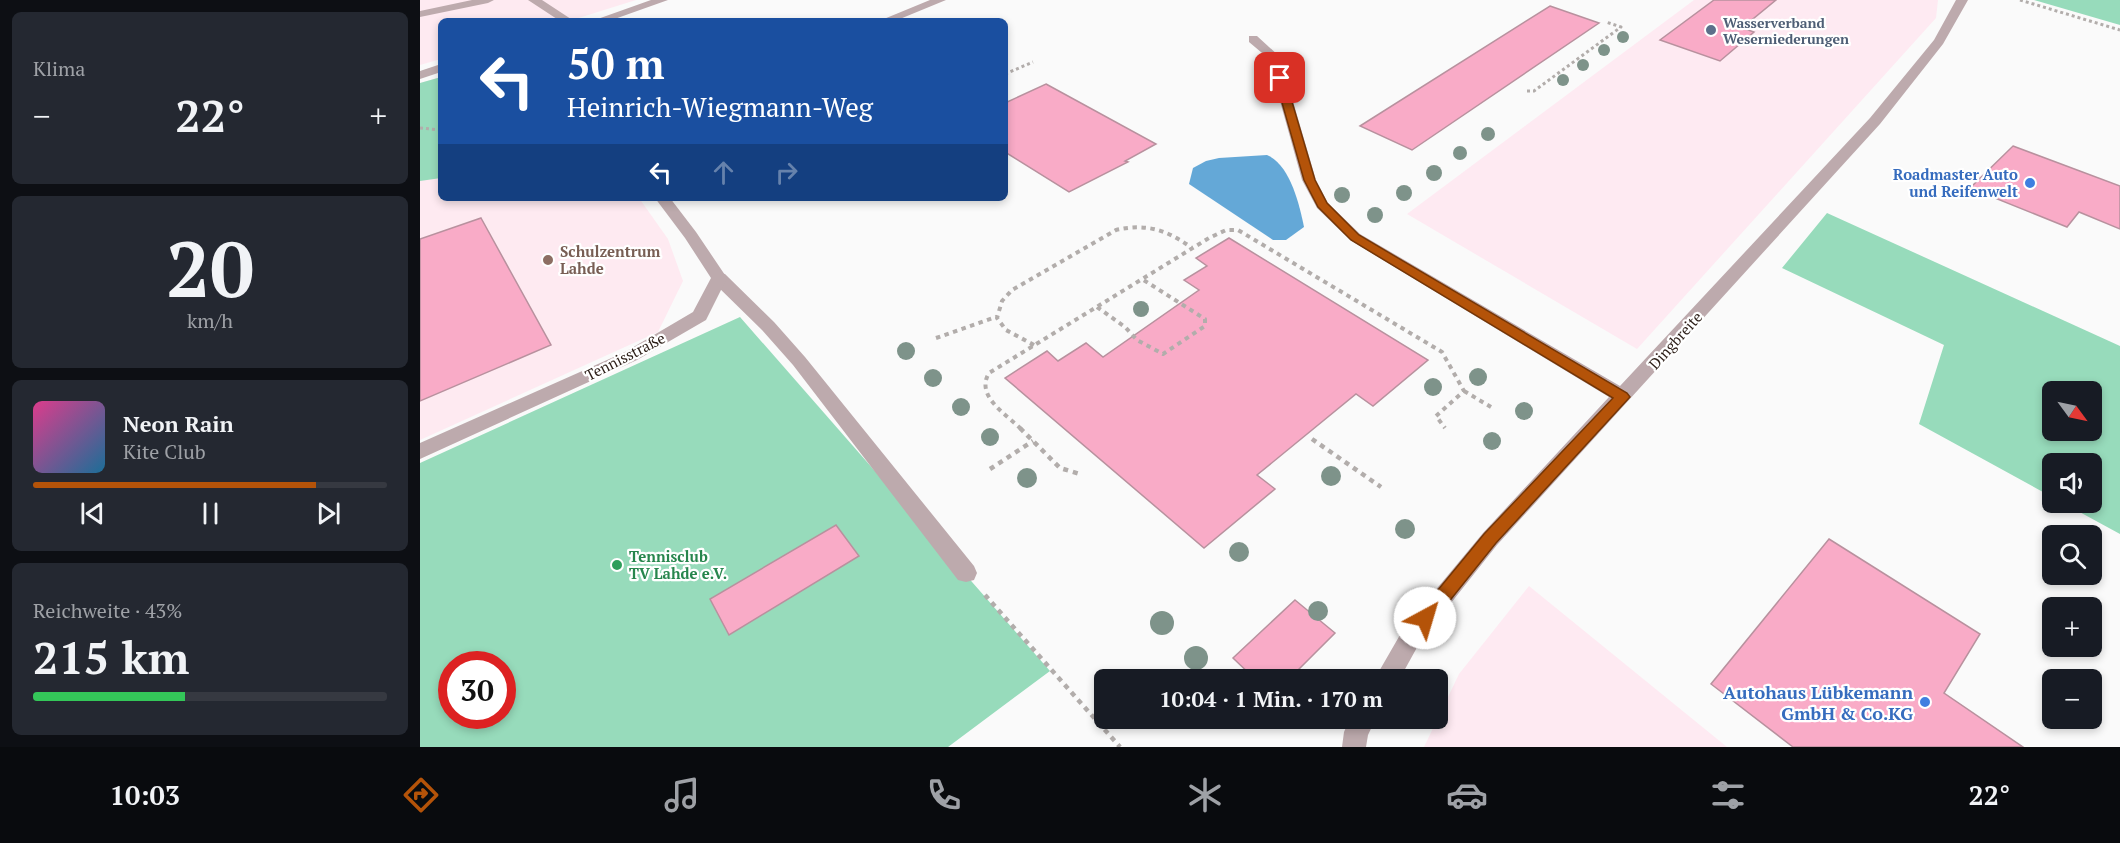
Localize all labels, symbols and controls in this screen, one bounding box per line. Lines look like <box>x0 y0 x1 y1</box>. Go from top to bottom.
place label: Wasserverband Weserniederungen <box>1723 13 1849 48</box>
marker: Wasserverband Weserniederungen <box>1704 23 1718 37</box>
text: 50 m <box>567 35 665 91</box>
icon: left <box>468 42 546 120</box>
pin <box>1254 52 1305 103</box>
text: Klima <box>33 55 85 82</box>
icon: arrive <box>1263 61 1296 94</box>
text: 22° <box>175 85 245 145</box>
text: Heinrich-Wiegmann-Weg <box>567 89 873 125</box>
text: − <box>33 94 51 137</box>
text: + <box>369 94 387 137</box>
icon: left <box>644 156 677 189</box>
icon: ahead <box>707 156 740 189</box>
icon: right <box>770 156 803 189</box>
place label: Roadmaster Auto und Reifenwelt <box>1893 164 2018 201</box>
marker: Roadmaster Auto und Reifenwelt <box>2023 176 2037 190</box>
text: 20 <box>166 216 254 319</box>
place label: Schulzentrum Lahde <box>560 241 661 278</box>
marker: Schulzentrum Lahde <box>541 253 555 267</box>
text: km/h <box>187 307 233 334</box>
street label: Dingbreite <box>1644 307 1706 373</box>
street label: Tennisstraße <box>582 327 668 385</box>
north arrow <box>2042 381 2102 441</box>
map controls <box>2042 381 2102 729</box>
text: Neon Rain <box>123 409 234 438</box>
text: Kite Club <box>123 438 206 465</box>
button: sound <box>2042 453 2102 513</box>
icon: previous <box>76 497 109 530</box>
icon: pause <box>194 497 227 530</box>
icon: next <box>312 497 345 530</box>
button: search <box>2042 525 2102 585</box>
place label: Tennisclub TV Lahde e.V. <box>629 546 727 583</box>
marker: Tennisclub TV Lahde e.V. <box>610 558 624 572</box>
position arrow <box>1393 586 1457 650</box>
text: Reichweite · 43% <box>33 597 182 624</box>
button: + <box>2042 597 2102 657</box>
text: 215 km <box>33 627 189 687</box>
speed limit sign: 30 <box>438 651 516 729</box>
button: − <box>2042 669 2102 729</box>
place label: Autohaus Lübkemann GmbH & Co.KG <box>1723 680 1913 725</box>
text: 10:04 · 1 Min. · 170 m <box>1159 684 1383 713</box>
marker: Autohaus Lübkemann GmbH & Co.KG <box>1918 695 1932 709</box>
icon: directions <box>400 774 442 816</box>
icon: music <box>661 774 703 816</box>
icon: phone <box>923 774 965 816</box>
icon: climate <box>1184 774 1226 816</box>
icon: car <box>1446 774 1488 816</box>
icon: filters <box>1707 774 1749 816</box>
text: 10:03 <box>110 777 180 813</box>
text: 22° <box>1969 777 2010 813</box>

